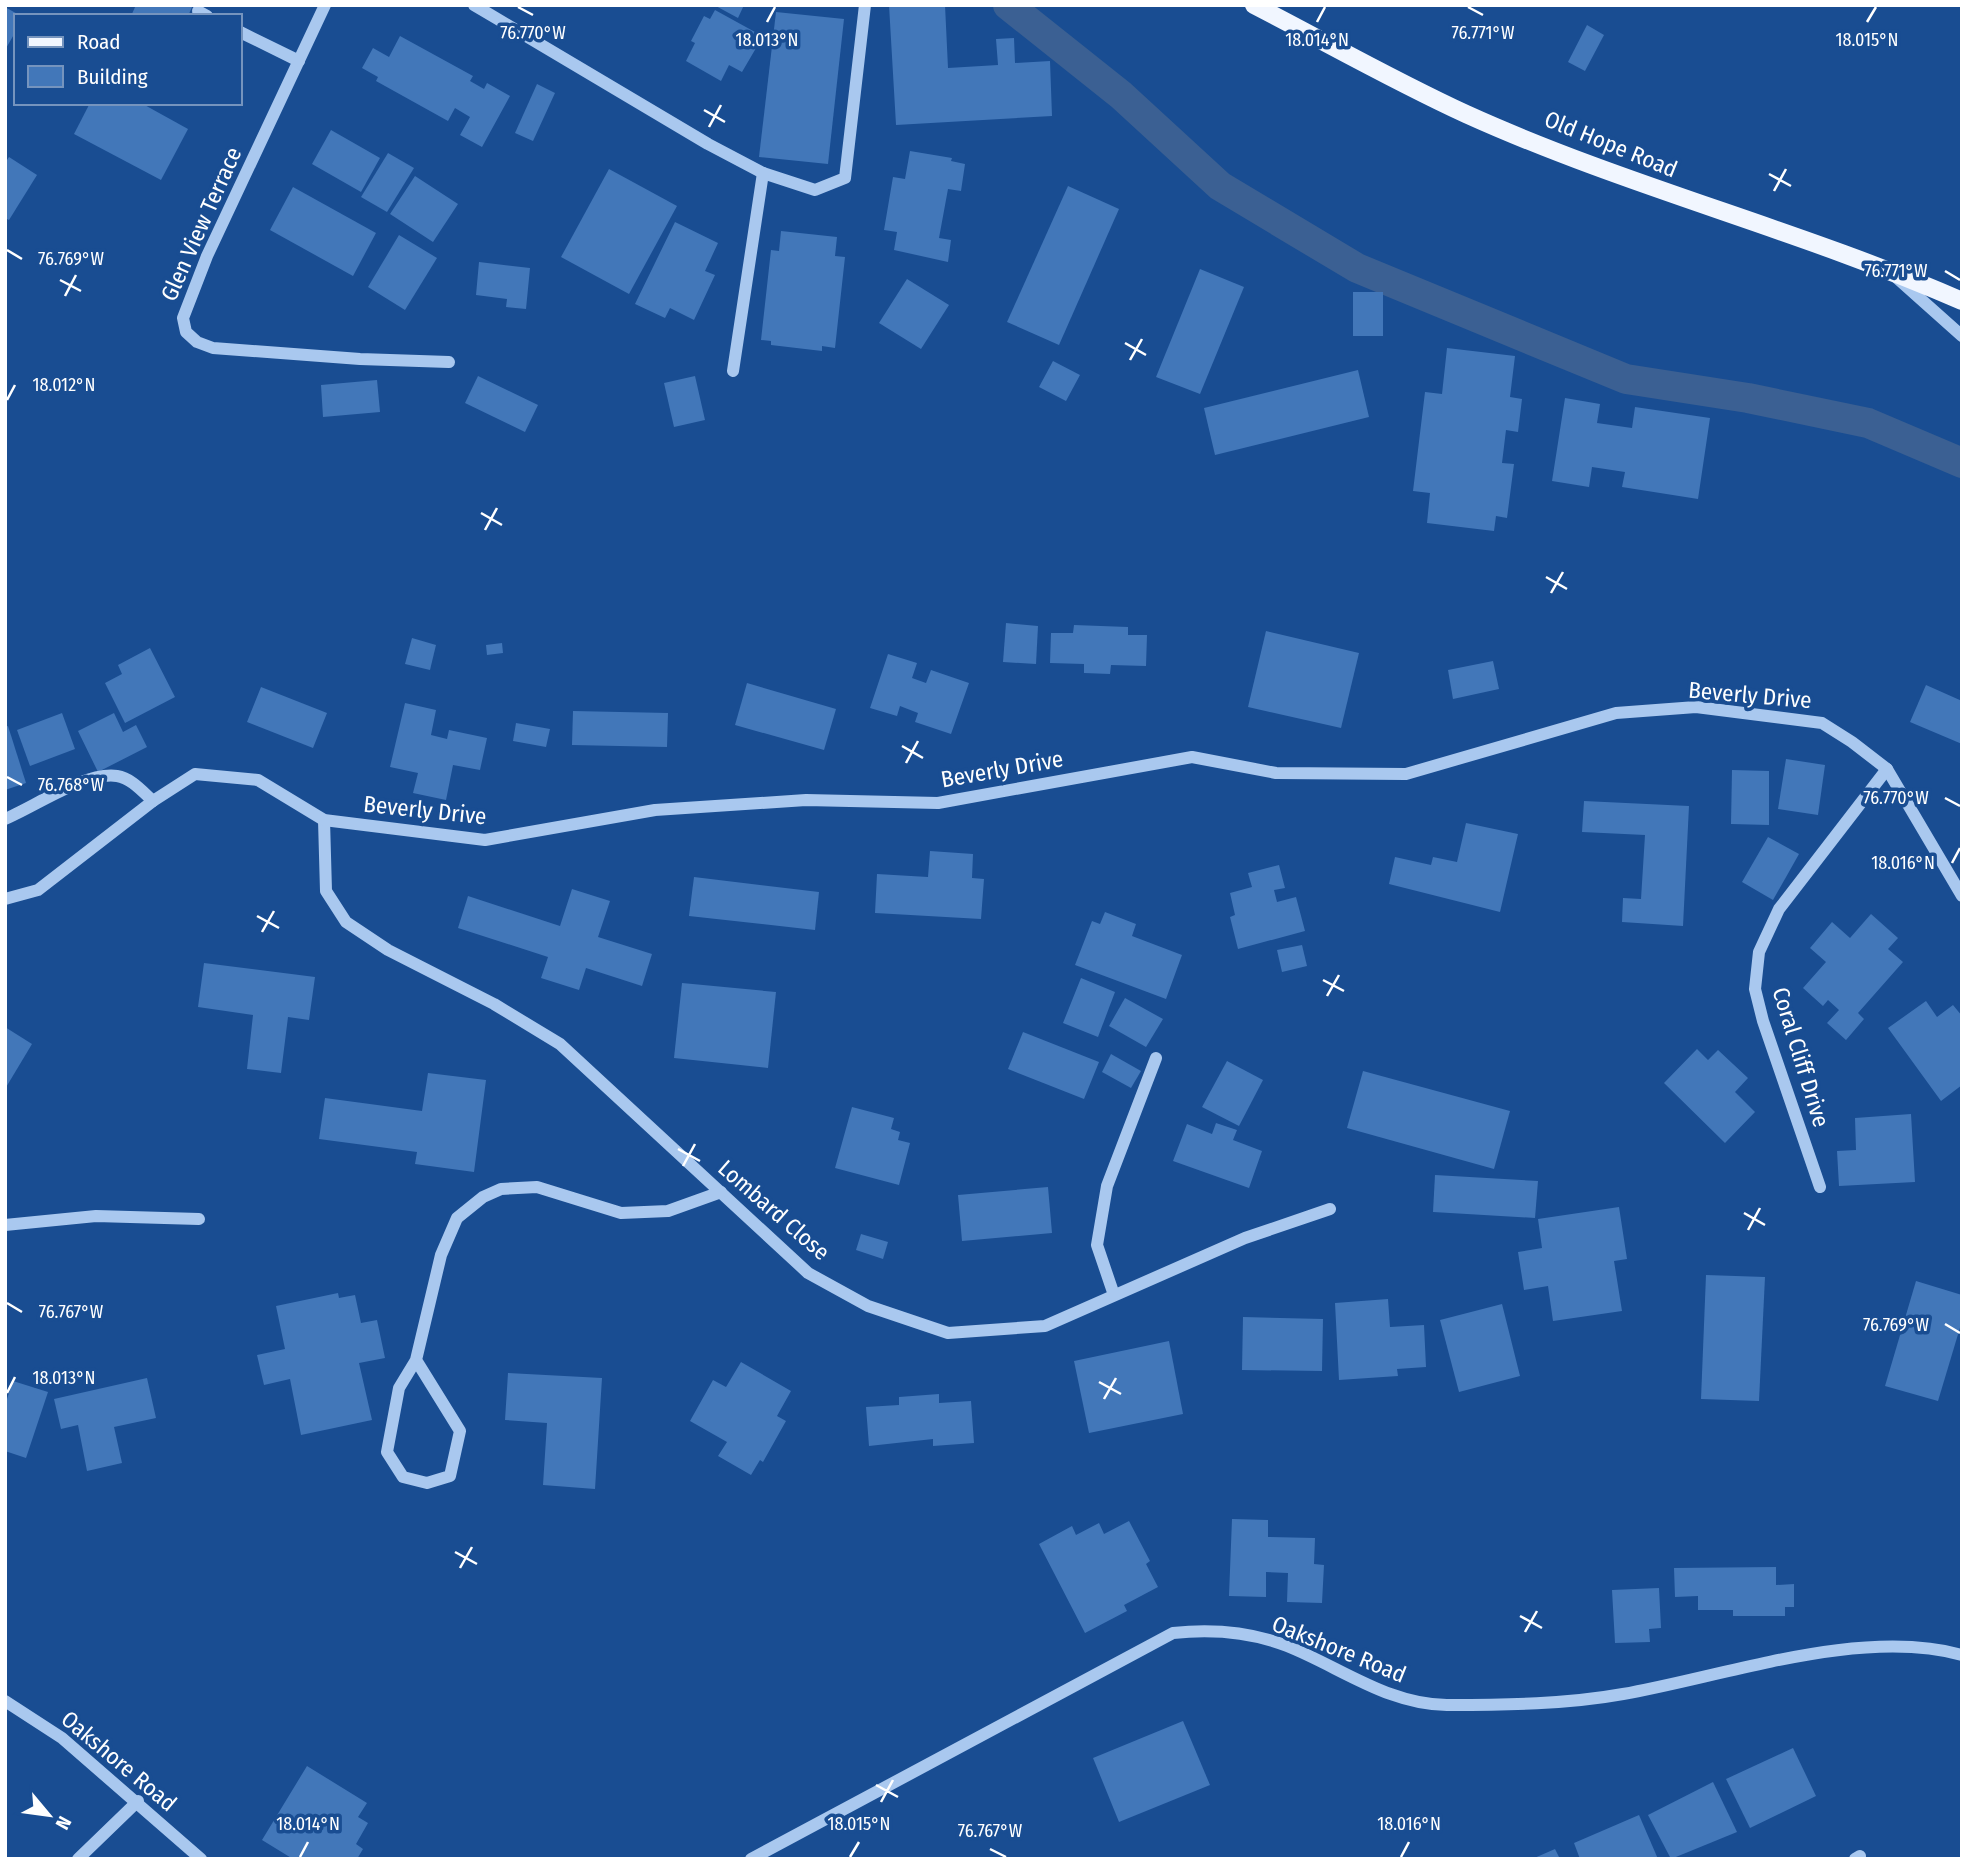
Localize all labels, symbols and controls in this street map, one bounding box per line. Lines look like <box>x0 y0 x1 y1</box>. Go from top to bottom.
legend <box>14 14 242 105</box>
text: 76.770°W <box>500 22 566 44</box>
text: 76.771°W <box>1452 22 1515 44</box>
text: Road <box>77 29 121 55</box>
text: 18.013°N <box>735 29 799 51</box>
text: 18.014°N <box>1285 29 1349 51</box>
text: 18.015°N <box>1835 29 1899 51</box>
text: Building <box>77 64 148 90</box>
street label: Old Hope Road <box>1540 105 1682 183</box>
street label: Glen View Terrace <box>155 143 247 305</box>
text: 76.769°W <box>38 248 104 270</box>
text: 76.771°W <box>1865 260 1928 282</box>
text: 18.012°N <box>33 374 95 396</box>
street label: Beverly Drive <box>1687 676 1813 714</box>
street label: Beverly Drive <box>939 744 1065 794</box>
text: 76.768°W <box>38 774 105 796</box>
text: 76.770°W <box>1863 787 1929 809</box>
street label: Beverly Drive <box>362 790 488 830</box>
text: 18.016°N <box>1871 852 1935 874</box>
street label: Coral Cliff Drive <box>1766 984 1836 1130</box>
street label: Lombard Close <box>713 1154 835 1266</box>
text: 76.767°W <box>39 1301 104 1323</box>
text: 76.769°W <box>1863 1314 1929 1336</box>
text: 18.013°N <box>32 1367 96 1389</box>
street label: Oakshore Road <box>1268 1609 1410 1689</box>
street label: Oakshore Road <box>56 1705 182 1817</box>
north arrow <box>14 1780 84 1850</box>
text: N <box>51 1812 76 1834</box>
text: 18.014°N <box>276 1813 340 1835</box>
text: 18.015°N <box>827 1813 891 1835</box>
text: 18.016°N <box>1377 1813 1441 1835</box>
text: 76.767°W <box>958 1820 1023 1842</box>

